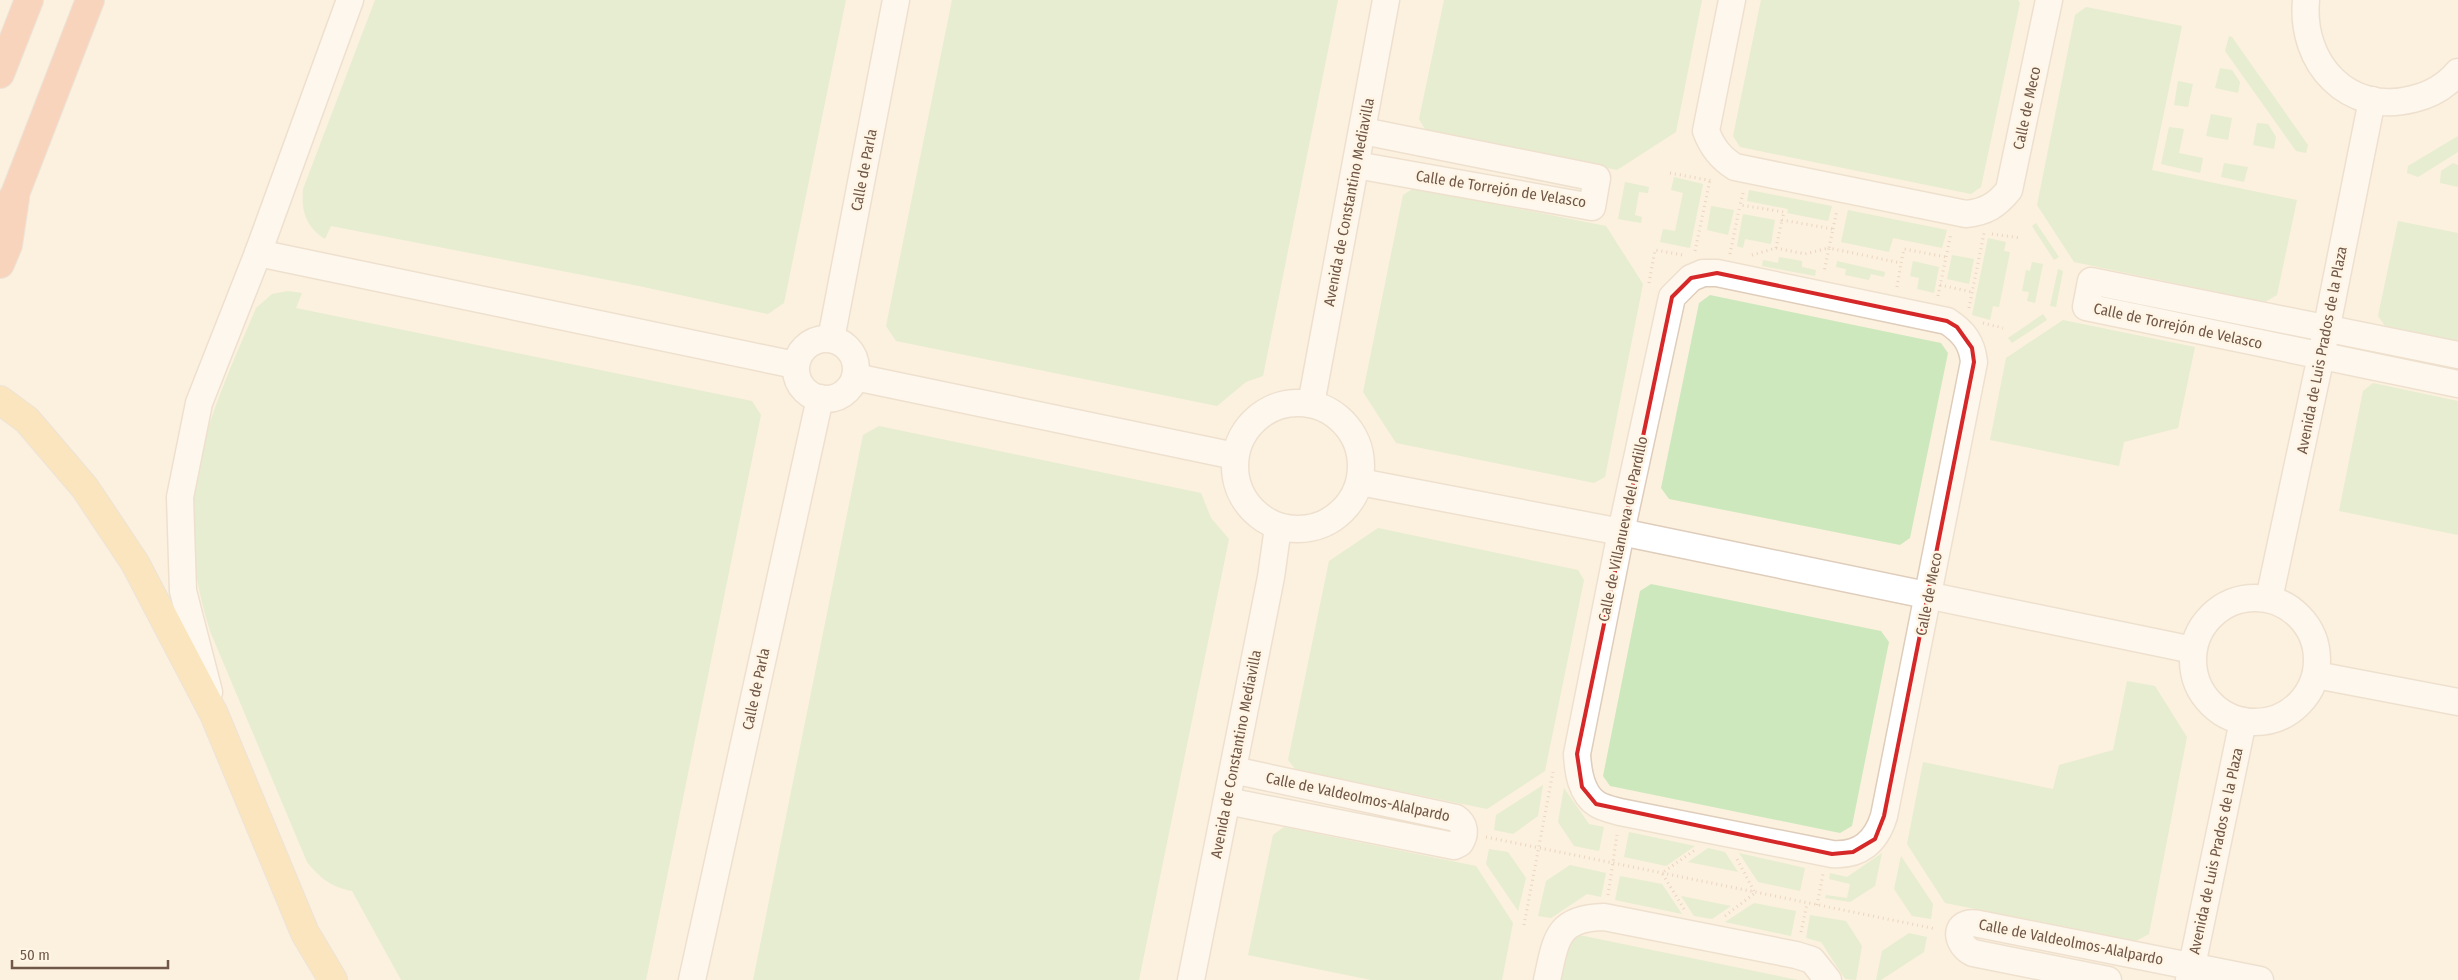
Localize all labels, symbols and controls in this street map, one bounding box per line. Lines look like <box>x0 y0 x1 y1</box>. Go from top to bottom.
street label: Calle de Meco <box>2009 65 2045 151</box>
street label: Avenida de Constantino Mediavilla <box>1320 96 1378 308</box>
street label: Calle de Parla <box>847 127 881 213</box>
street label: Calle de Torrejón de Velasco <box>1415 167 1588 211</box>
street label: Avenida de Luis Prados de la Plaza <box>2293 245 2351 455</box>
street label: Calle de Torrejón de Velasco <box>2092 299 2264 353</box>
street label: Calle de Villanueva del Pardillo <box>1595 434 1651 623</box>
street label: Calle de Meco <box>1912 551 1946 637</box>
street label: Calle de Parla <box>739 646 773 732</box>
street label: Avenida de Constantino Mediavilla <box>1207 648 1265 860</box>
street label: Avenida de Luis Prados de la Plaza <box>2185 746 2247 956</box>
street label: Calle de Valdeolmos-Alalpardo <box>1264 769 1452 825</box>
street label: Calle de Valdeolmos-Alalpardo <box>1977 915 2165 969</box>
scale bar <box>12 938 169 970</box>
text: 50 m <box>20 946 50 964</box>

